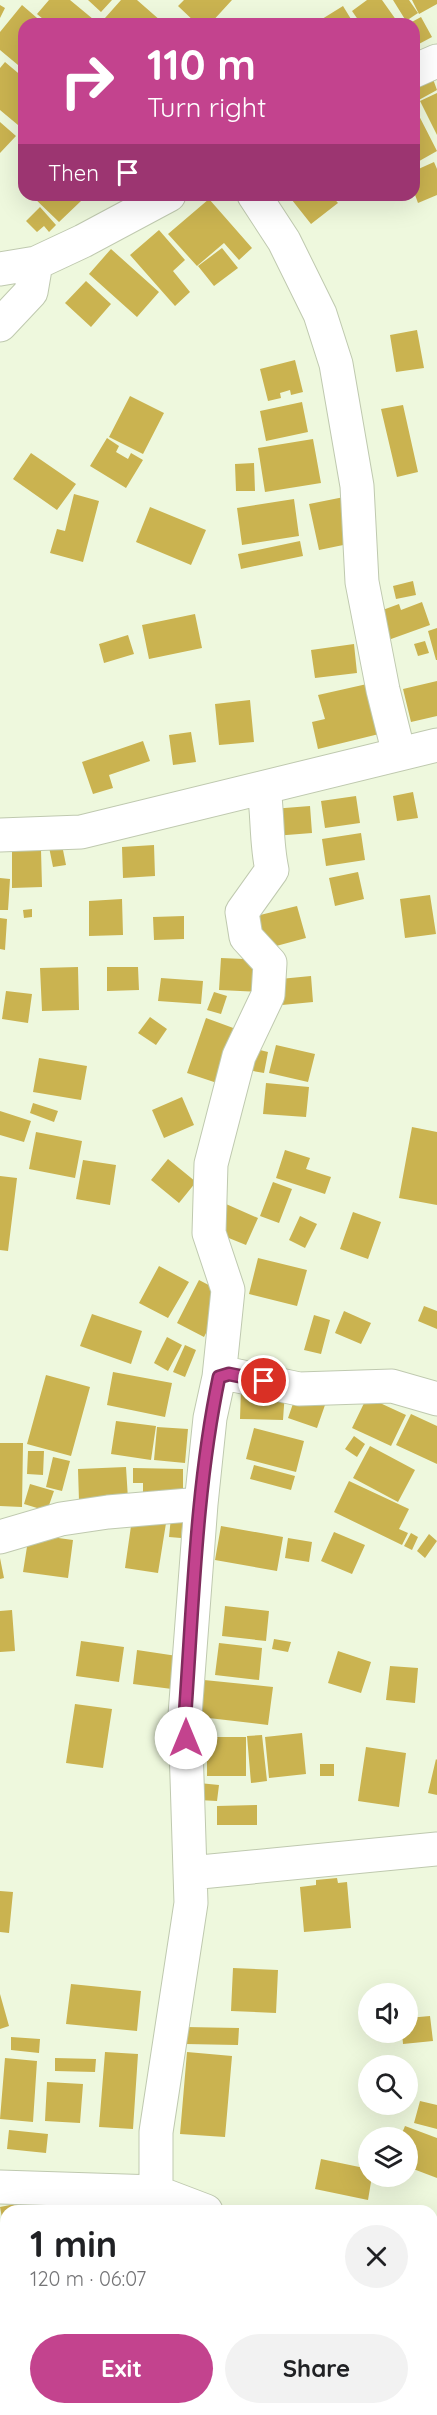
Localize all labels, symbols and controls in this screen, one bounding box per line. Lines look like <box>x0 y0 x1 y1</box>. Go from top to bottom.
text: 110 m <box>147 38 256 91</box>
icon: right <box>48 42 126 120</box>
text: Turn right <box>147 90 266 124</box>
icon: arrive <box>111 156 144 189</box>
text: Then <box>48 159 99 187</box>
pin <box>238 1355 289 1406</box>
icon: arrive <box>247 1364 280 1397</box>
position arrow <box>154 1706 218 1770</box>
map controls <box>358 1983 418 2187</box>
button: sound <box>358 1983 418 2043</box>
button: search <box>358 2055 418 2115</box>
button: layers <box>358 2127 418 2187</box>
text: 1 min <box>30 2221 117 2266</box>
button: close <box>345 2225 408 2288</box>
text: 120 m · 06:07 <box>30 2266 146 2291</box>
button: Exit <box>30 2334 213 2403</box>
button: Share <box>225 2334 408 2403</box>

